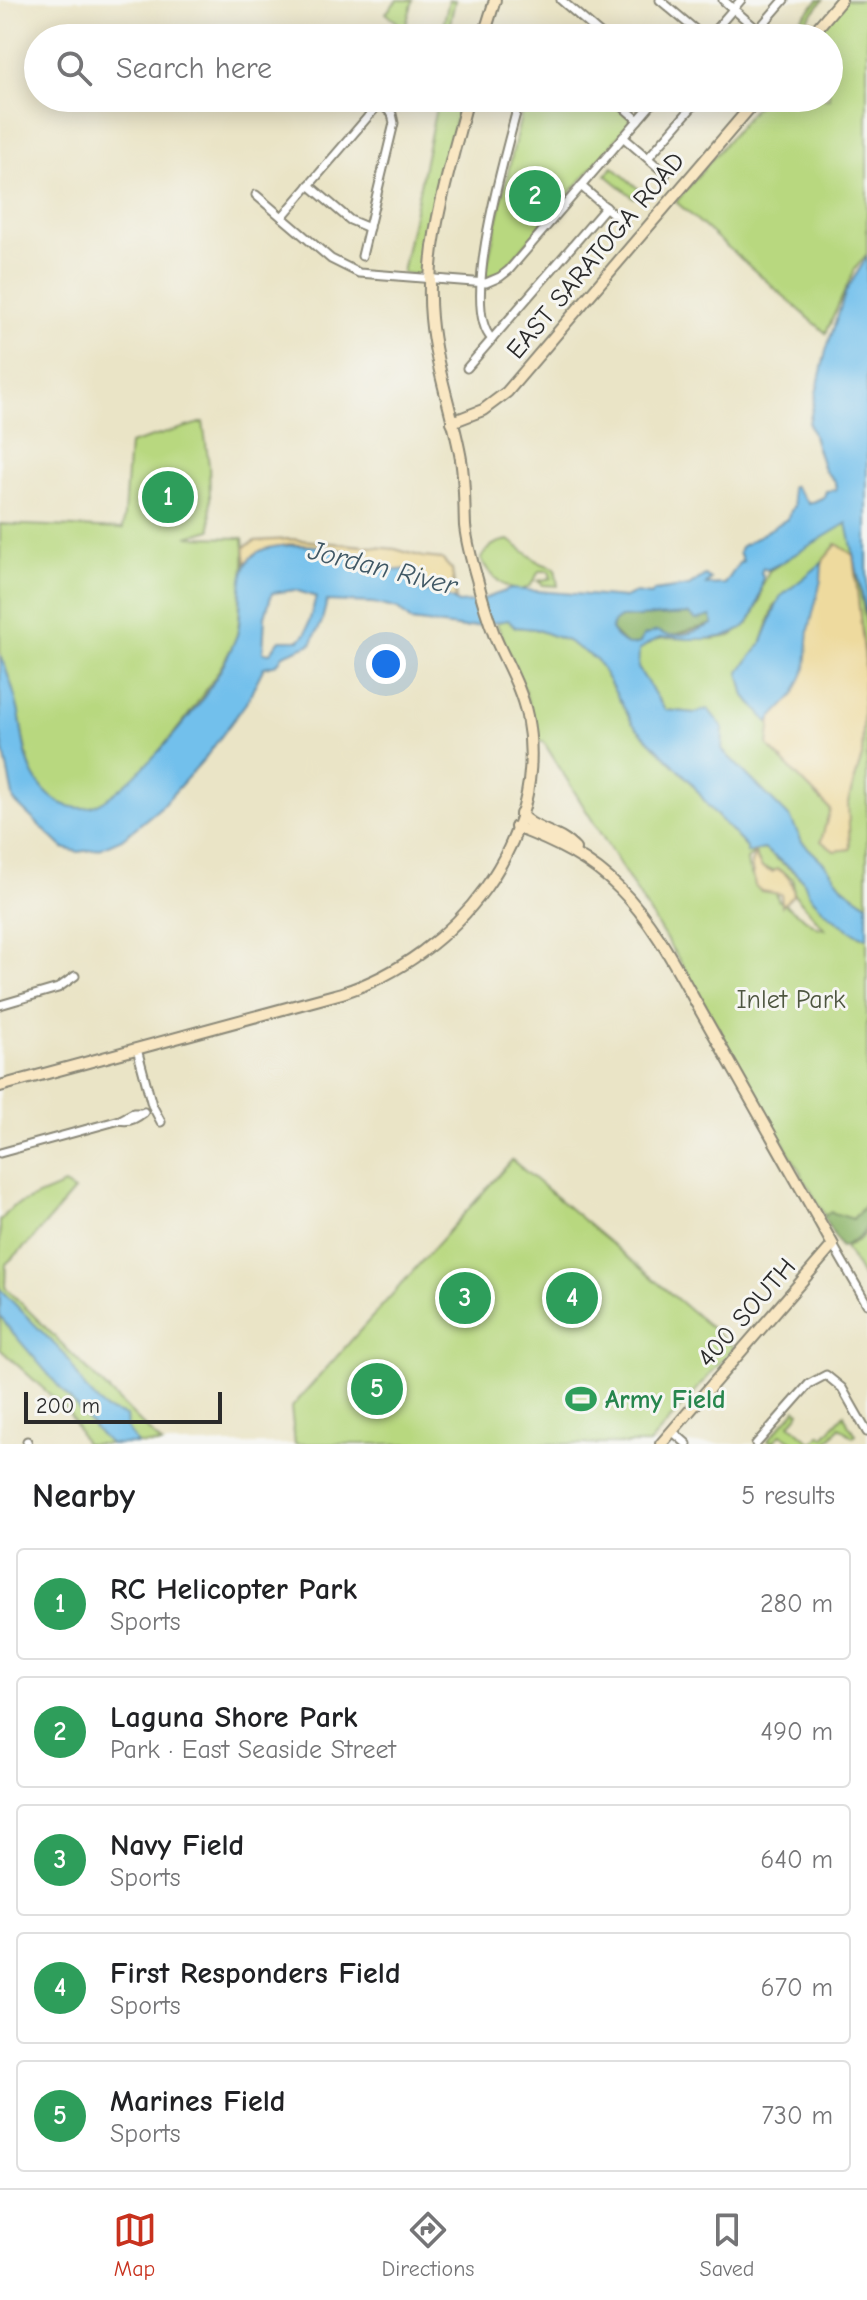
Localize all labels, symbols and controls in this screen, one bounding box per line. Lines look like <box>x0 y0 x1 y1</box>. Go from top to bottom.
search box <box>24 24 843 112</box>
icon: search <box>52 46 96 90</box>
text: Search here <box>116 51 272 86</box>
street label: EAST SARATOGA ROAD <box>501 146 691 365</box>
pin: 2 <box>509 166 561 226</box>
pin: 1 <box>142 467 194 527</box>
water label: Jordan River <box>304 534 462 602</box>
your location <box>366 644 406 684</box>
park label: Inlet Park <box>736 985 846 1015</box>
street label: 400 SOUTH <box>691 1252 802 1373</box>
pin: 3 <box>439 1268 491 1328</box>
pin: 4 <box>546 1268 598 1328</box>
pin: 5 <box>351 1359 403 1419</box>
sports icon: Army Field <box>564 1382 598 1416</box>
place label: Army Field <box>605 1385 726 1415</box>
scale bar <box>24 1388 222 1424</box>
text: 200 m <box>36 1393 100 1419</box>
text: Nearby <box>32 1476 135 1516</box>
text: 5 results <box>741 1481 835 1511</box>
text: RC Helicopter Park <box>110 1572 357 1607</box>
text: 1 <box>55 1589 65 1619</box>
text: 280 m <box>760 1589 833 1619</box>
text: Sports <box>110 1607 181 1637</box>
text: Laguna Shore Park <box>110 1700 358 1735</box>
text: 2 <box>54 1717 66 1747</box>
text: 490 m <box>761 1717 833 1747</box>
text: Park · East Seaside Street <box>110 1735 396 1765</box>
text: Navy Field <box>110 1828 244 1863</box>
text: 3 <box>54 1845 66 1875</box>
text: 640 m <box>760 1845 833 1875</box>
text: Sports <box>110 1863 181 1893</box>
text: First Responders Field <box>110 1956 401 1991</box>
text: 4 <box>54 1973 66 2003</box>
text: 670 m <box>761 1973 833 2003</box>
text: Sports <box>110 1991 181 2021</box>
text: Marines Field <box>110 2084 285 2119</box>
text: 5 <box>53 2101 67 2131</box>
text: 730 m <box>762 2101 833 2131</box>
text: Sports <box>110 2119 181 2149</box>
tab: Map <box>113 2208 157 2282</box>
tab: Directions <box>382 2208 475 2282</box>
tab: Saved <box>700 2208 754 2282</box>

